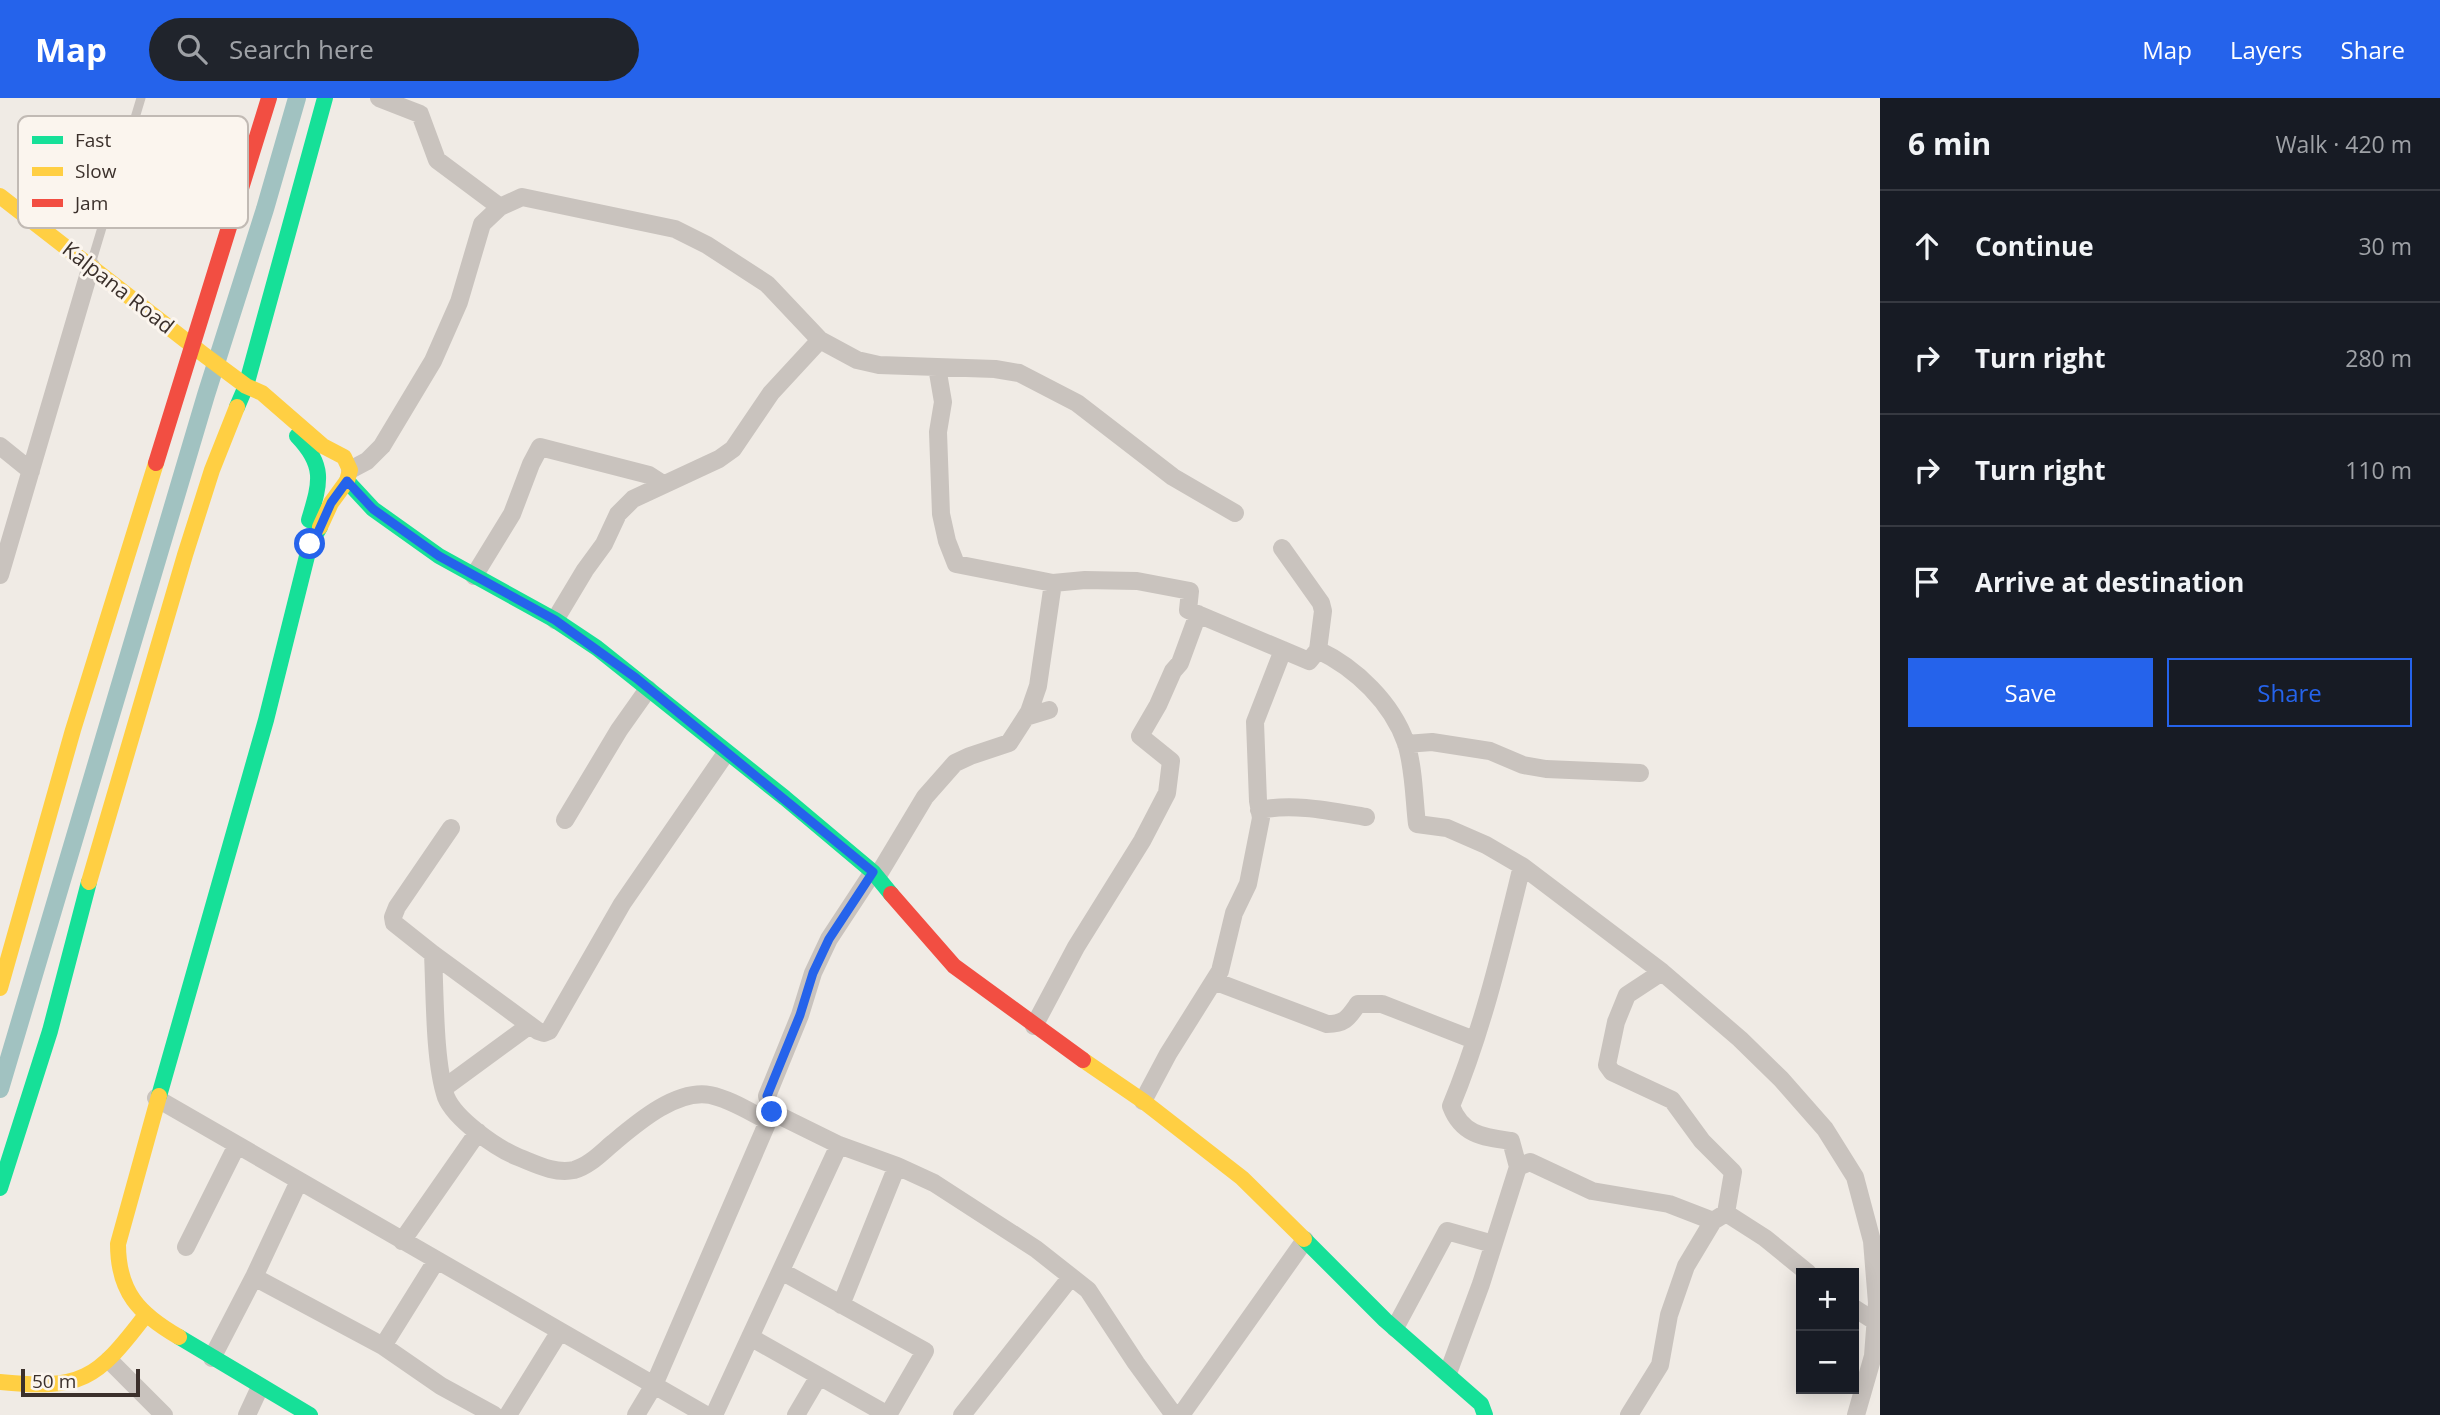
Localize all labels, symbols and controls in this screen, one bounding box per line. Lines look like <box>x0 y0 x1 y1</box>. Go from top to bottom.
search box <box>149 18 639 81</box>
text: Map <box>35 27 107 72</box>
icon: search <box>173 30 211 68</box>
text: Search here <box>229 31 374 67</box>
text: Map <box>2142 33 2192 66</box>
text: Layers <box>2230 33 2303 66</box>
text: Share <box>2341 33 2405 66</box>
legend <box>18 116 248 228</box>
text: 6 min <box>1908 123 1991 164</box>
text: Fast <box>75 127 111 153</box>
text: Walk · 420 m <box>2275 128 2412 160</box>
text: Slow <box>75 158 117 184</box>
text: Jam <box>73 190 108 216</box>
icon: ahead <box>1908 227 1946 265</box>
text: Continue <box>1975 228 2094 264</box>
text: 30 m <box>2358 230 2412 262</box>
street label: Kalpana Road <box>57 235 180 340</box>
icon: right <box>1908 339 1946 377</box>
text: Turn right <box>1975 340 2106 376</box>
text: 280 m <box>2345 342 2412 374</box>
icon: right <box>1908 451 1946 489</box>
text: Turn right <box>1975 452 2106 488</box>
text: 110 m <box>2345 454 2412 486</box>
route start <box>294 528 325 559</box>
icon: arrive <box>1908 563 1946 601</box>
text: Arrive at destination <box>1975 564 2244 600</box>
button: Save <box>1908 658 2153 727</box>
button: Share <box>2167 658 2412 727</box>
route end <box>756 1096 787 1127</box>
map controls <box>1796 1268 1859 1394</box>
button: + <box>1796 1268 1859 1331</box>
button: − <box>1796 1331 1859 1394</box>
scale bar <box>21 1366 140 1398</box>
text: 50 m <box>32 1368 76 1394</box>

